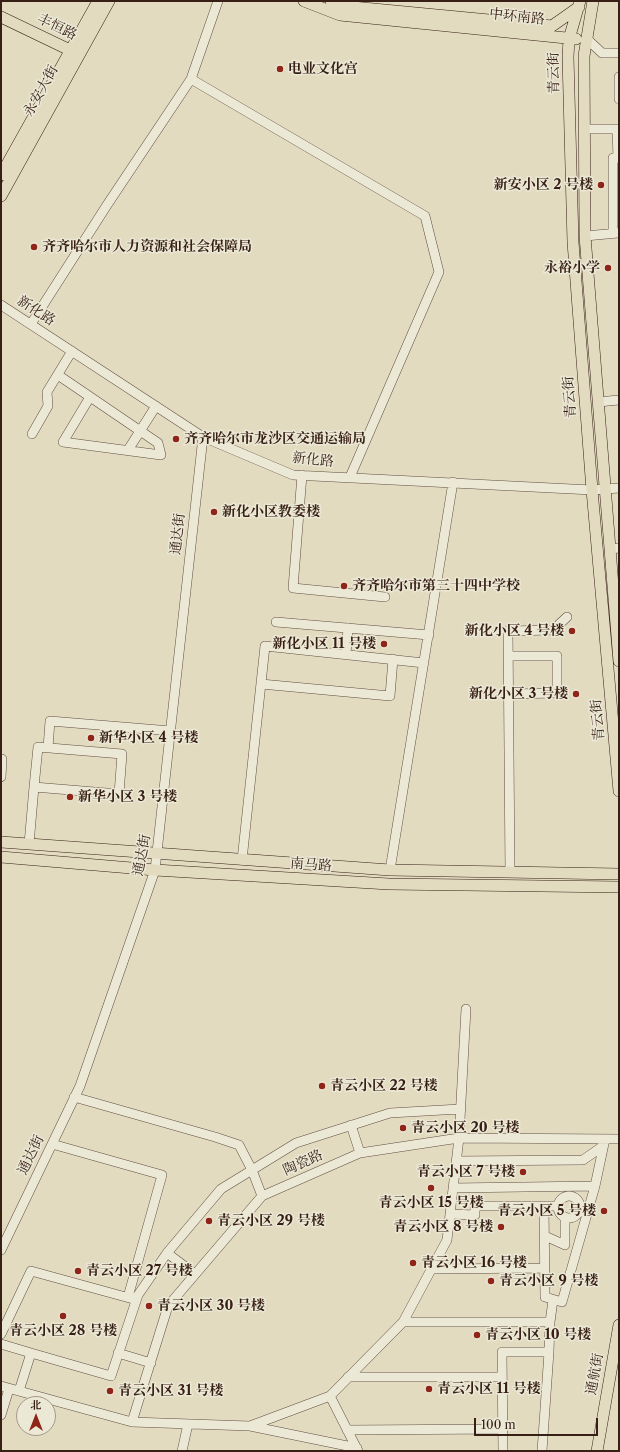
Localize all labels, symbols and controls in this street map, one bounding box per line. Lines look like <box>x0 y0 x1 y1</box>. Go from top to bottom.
street label: 中环南路 <box>488 6 546 28</box>
street label: 丰恒路 <box>34 10 80 44</box>
street label: 青云街 <box>545 52 563 94</box>
place label: 电业文化宫 <box>288 61 358 77</box>
street label: 永安大街 <box>20 62 62 120</box>
marker: 电业文化宫 <box>275 64 285 74</box>
place label: 新安小区 2 号楼 <box>494 177 593 193</box>
marker: 新安小区 2 号楼 <box>596 180 606 190</box>
place label: 齐齐哈尔市人力资源和社会保障局 <box>42 239 252 255</box>
marker: 齐齐哈尔市人力资源和社会保障局 <box>29 242 39 252</box>
place label: 永裕小学 <box>544 260 600 276</box>
marker: 永裕小学 <box>603 263 613 273</box>
street label: 新化路 <box>14 293 58 329</box>
street label: 青云街 <box>560 375 580 419</box>
place label: 齐齐哈尔市龙沙区交通运输局 <box>184 431 366 447</box>
marker: 齐齐哈尔市龙沙区交通运输局 <box>171 434 181 444</box>
street label: 新化路 <box>291 449 335 471</box>
place label: 新化小区教委楼 <box>222 504 320 520</box>
marker: 新化小区教委楼 <box>209 507 219 517</box>
street label: 通达街 <box>167 512 189 556</box>
place label: 齐齐哈尔市第三十四中学校 <box>352 578 520 594</box>
marker: 齐齐哈尔市第三十四中学校 <box>339 581 349 591</box>
place label: 新化小区 4 号楼 <box>465 623 564 639</box>
marker: 新化小区 4 号楼 <box>567 626 577 636</box>
place label: 新化小区 11 号楼 <box>272 636 376 652</box>
marker: 新化小区 11 号楼 <box>379 639 389 649</box>
place label: 新化小区 3 号楼 <box>469 686 568 702</box>
marker: 新化小区 3 号楼 <box>571 689 581 699</box>
street label: 青云街 <box>588 698 608 742</box>
place label: 新华小区 4 号楼 <box>99 730 198 746</box>
marker: 新华小区 4 号楼 <box>86 733 96 743</box>
place label: 新华小区 3 号楼 <box>78 789 177 805</box>
marker: 新华小区 3 号楼 <box>65 792 75 802</box>
street label: 通达街 <box>130 833 154 877</box>
street label: 南马路 <box>289 855 333 875</box>
place label: 青云小区 22 号楼 <box>330 1078 438 1094</box>
marker: 青云小区 22 号楼 <box>317 1081 327 1091</box>
place label: 青云小区 20 号楼 <box>411 1120 519 1136</box>
marker: 青云小区 20 号楼 <box>398 1123 408 1133</box>
street label: 通达街 <box>14 1132 48 1178</box>
street label: 陶瓷路 <box>280 1147 326 1179</box>
place label: 青云小区 7 号楼 <box>417 1164 515 1180</box>
marker: 青云小区 7 号楼 <box>518 1167 528 1177</box>
marker: 青云小区 15 号楼 <box>426 1183 436 1193</box>
place label: 青云小区 15 号楼 <box>378 1195 484 1211</box>
place label: 青云小区 5 号楼 <box>497 1203 596 1219</box>
marker: 青云小区 5 号楼 <box>599 1206 609 1216</box>
place label: 青云小区 29 号楼 <box>217 1213 325 1229</box>
marker: 青云小区 29 号楼 <box>204 1216 214 1226</box>
place label: 青云小区 8 号楼 <box>393 1219 493 1235</box>
marker: 青云小区 8 号楼 <box>496 1222 506 1232</box>
place label: 青云小区 16 号楼 <box>421 1255 527 1271</box>
marker: 青云小区 16 号楼 <box>408 1258 418 1268</box>
place label: 青云小区 27 号楼 <box>86 1263 193 1279</box>
marker: 青云小区 27 号楼 <box>73 1266 83 1276</box>
place label: 青云小区 9 号楼 <box>499 1273 598 1289</box>
marker: 青云小区 9 号楼 <box>486 1276 496 1286</box>
place label: 青云小区 30 号楼 <box>157 1298 265 1314</box>
marker: 青云小区 30 号楼 <box>144 1301 154 1311</box>
marker: 青云小区 28 号楼 <box>58 1311 68 1321</box>
place label: 青云小区 28 号楼 <box>9 1323 117 1339</box>
place label: 青云小区 10 号楼 <box>485 1327 591 1343</box>
marker: 青云小区 10 号楼 <box>472 1330 482 1340</box>
street label: 通航街 <box>583 1352 607 1396</box>
place label: 青云小区 11 号楼 <box>437 1381 541 1397</box>
place label: 青云小区 31 号楼 <box>118 1383 223 1399</box>
marker: 青云小区 11 号楼 <box>424 1384 434 1394</box>
marker: 青云小区 31 号楼 <box>105 1386 115 1396</box>
north arrow <box>16 1396 56 1436</box>
text: 北 <box>31 1398 42 1412</box>
scale bar <box>476 1410 600 1436</box>
text: 100 m <box>481 1417 516 1432</box>

